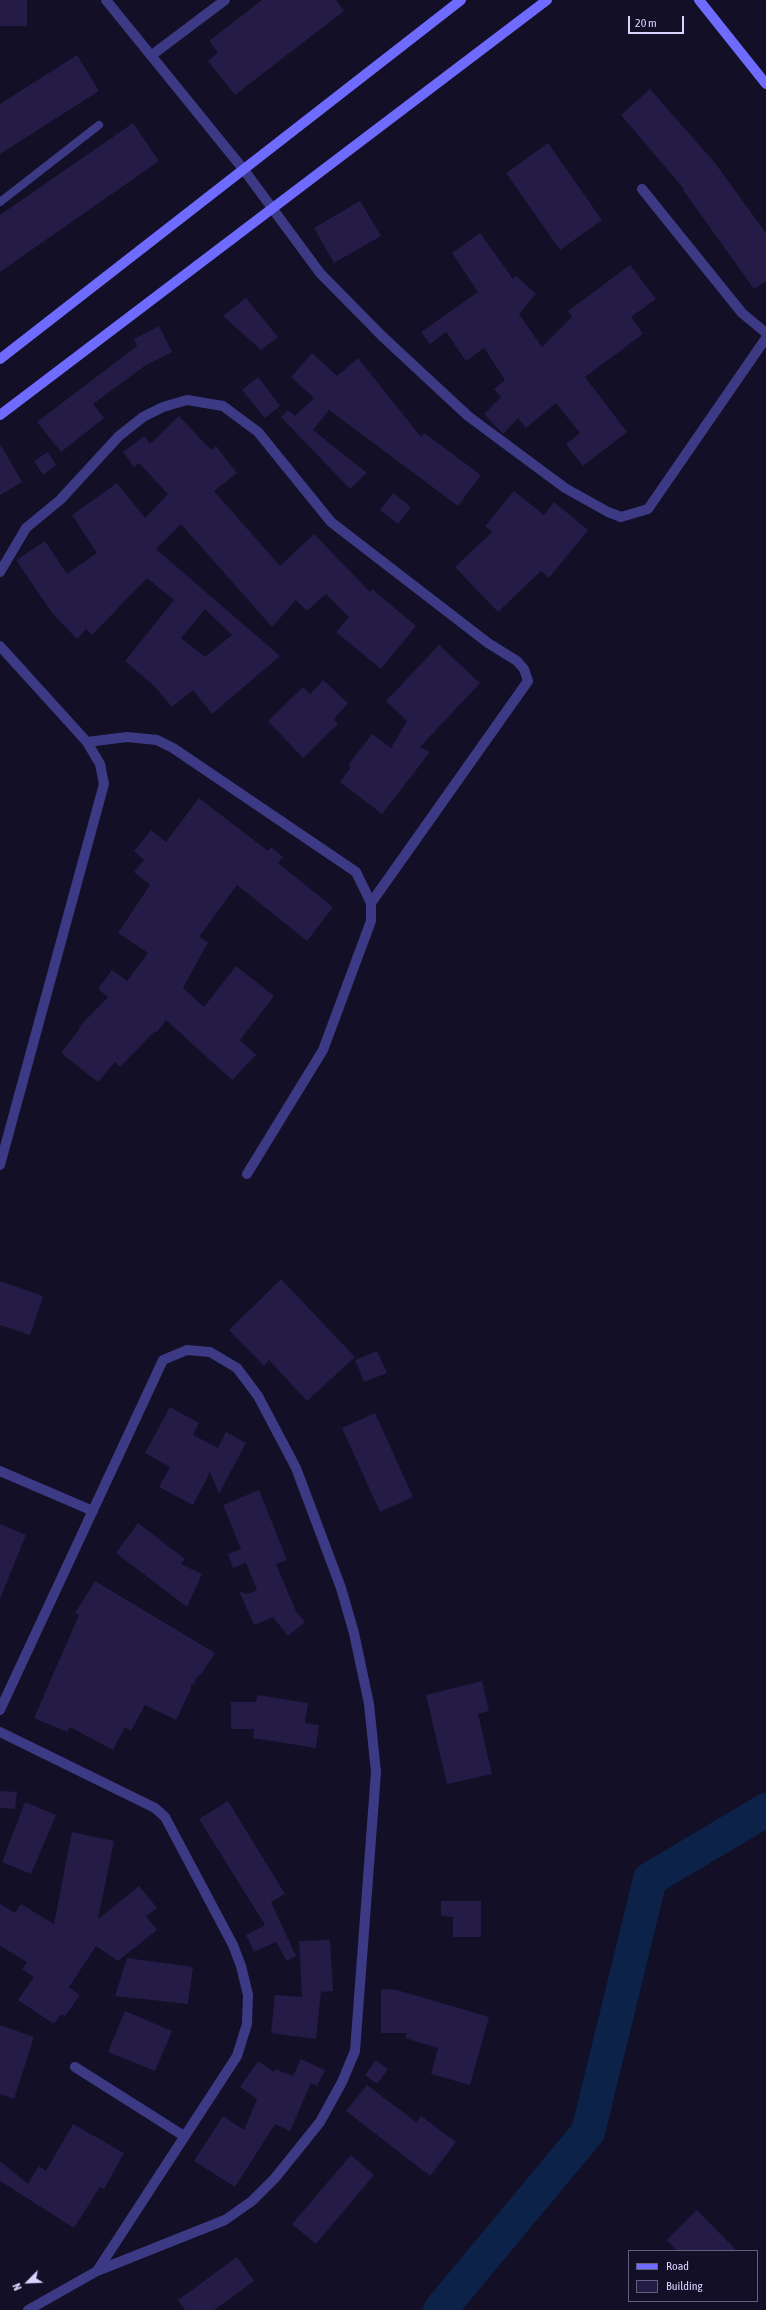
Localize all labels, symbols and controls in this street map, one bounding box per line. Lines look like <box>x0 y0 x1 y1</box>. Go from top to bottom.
scale bar <box>630 8 686 34</box>
text: 20 m <box>635 16 657 30</box>
legend <box>628 2250 758 2302</box>
text: Road <box>666 2259 689 2273</box>
north arrow <box>8 2262 48 2302</box>
text: Building <box>666 2279 703 2293</box>
text: N <box>10 2281 24 2292</box>

